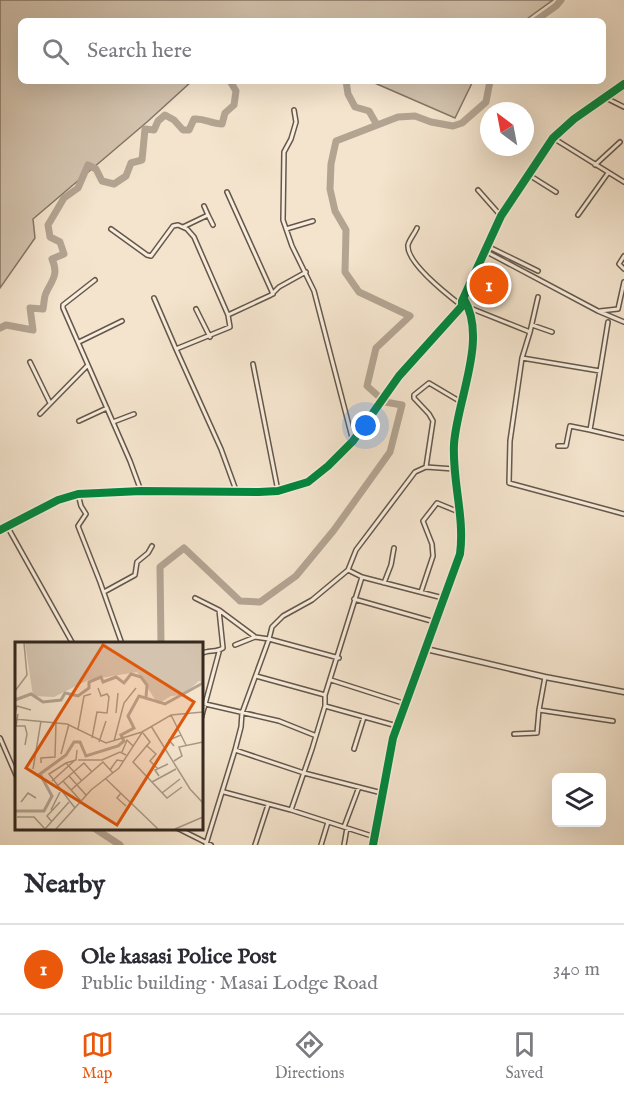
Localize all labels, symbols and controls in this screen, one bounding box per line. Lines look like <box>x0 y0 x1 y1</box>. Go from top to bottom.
search box <box>18 18 606 84</box>
icon: search <box>39 35 72 68</box>
text: Search here <box>87 37 192 65</box>
north arrow <box>480 102 534 156</box>
pin: 1 <box>470 262 508 308</box>
your location <box>351 411 380 440</box>
inset map <box>15 642 202 830</box>
map controls <box>552 773 606 827</box>
button: layers <box>552 773 606 827</box>
text: Nearby <box>24 868 105 901</box>
text: Ole kasasi Police Post <box>81 943 277 971</box>
text: 1 <box>40 957 47 982</box>
text: 340 m <box>553 957 600 982</box>
text: Public building · Masai Lodge Road <box>81 971 378 996</box>
tab: Map <box>81 1028 114 1084</box>
tab: Directions <box>275 1028 344 1084</box>
tab: Saved <box>506 1028 543 1084</box>

